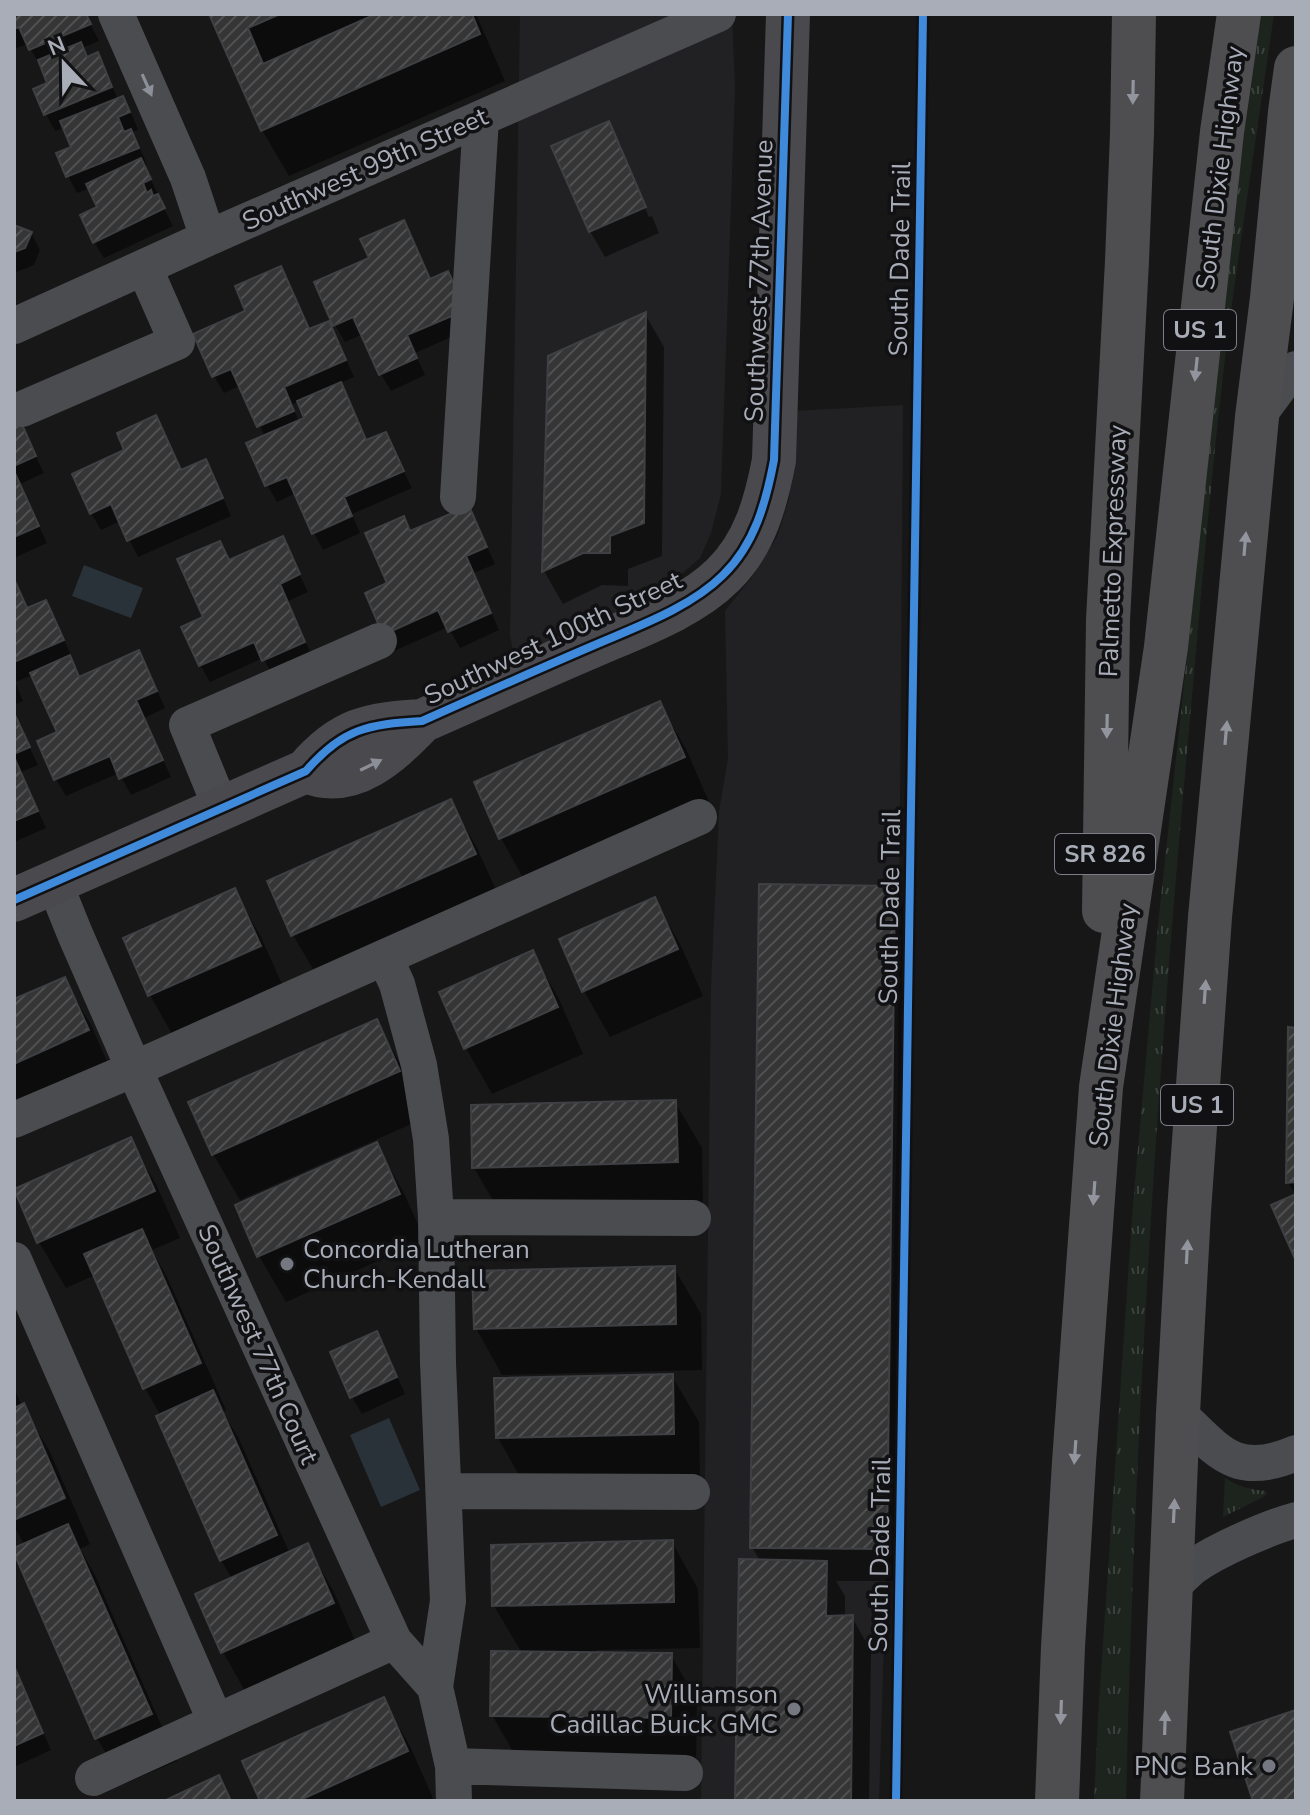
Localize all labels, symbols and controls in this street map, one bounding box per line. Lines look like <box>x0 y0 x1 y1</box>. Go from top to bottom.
north arrow <box>24 24 104 104</box>
text: N <box>44 29 70 63</box>
street label: South Dixie Highway <box>1188 43 1252 292</box>
one-way arrow <box>141 74 154 97</box>
one-way arrow <box>1126 80 1139 105</box>
street label: Southwest 99th Street <box>237 99 494 239</box>
street label: Southwest 77th Avenue <box>737 139 781 423</box>
street label: South Dade Trail <box>881 161 919 357</box>
road number: US 1 <box>1164 310 1236 350</box>
one-way arrow <box>1190 357 1203 382</box>
street label: Palmetto Expressway <box>1091 424 1135 678</box>
one-way arrow <box>1238 531 1251 556</box>
street label: Southwest 100th Street <box>418 562 688 713</box>
one-way arrow <box>1100 714 1113 739</box>
one-way arrow <box>1220 720 1233 745</box>
one-way arrow <box>359 758 382 772</box>
street label: South Dade Trail <box>871 809 909 1005</box>
road number: SR 826 <box>1055 834 1155 874</box>
street label: South Dixie Highway <box>1081 900 1145 1149</box>
one-way arrow <box>1199 979 1212 1004</box>
road number: US 1 <box>1161 1085 1233 1125</box>
one-way arrow <box>1087 1181 1100 1206</box>
street label: Southwest 77th Court <box>189 1219 327 1470</box>
place label: Concordia Lutheran Church-Kendall <box>303 1232 530 1297</box>
one-way arrow <box>1181 1239 1194 1264</box>
marker: Concordia Lutheran Church-Kendall <box>278 1255 296 1273</box>
one-way arrow <box>1068 1440 1081 1465</box>
street label: South Dade Trail <box>861 1457 899 1653</box>
one-way arrow <box>1167 1498 1180 1523</box>
place label: Williamson Cadillac Buick GMC <box>550 1677 778 1742</box>
marker: Williamson Cadillac Buick GMC <box>785 1700 803 1718</box>
one-way arrow <box>1054 1700 1067 1725</box>
one-way arrow <box>1159 1710 1172 1735</box>
place label: PNC Bank <box>1134 1749 1254 1784</box>
marker: PNC Bank <box>1260 1757 1278 1775</box>

